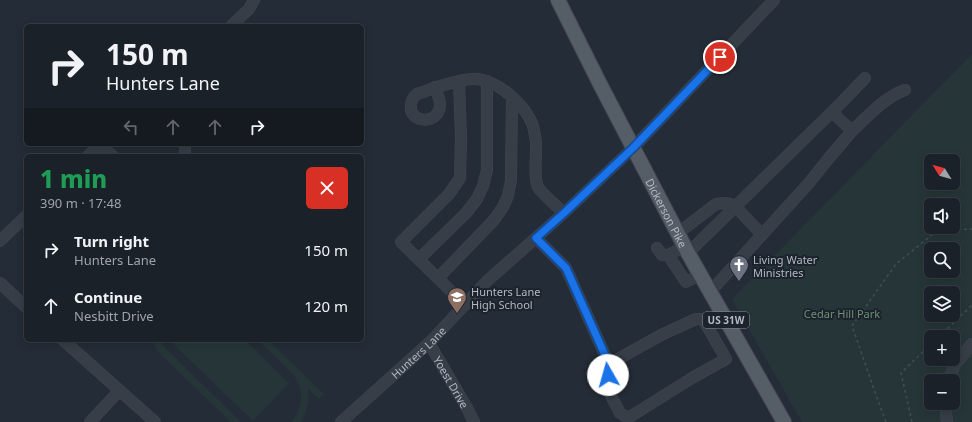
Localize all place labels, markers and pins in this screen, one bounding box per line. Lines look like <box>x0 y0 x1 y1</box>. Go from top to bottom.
pin <box>703 40 737 74</box>
place label: Living Water Ministries <box>753 252 818 280</box>
church icon: Living Water Ministries <box>728 254 750 282</box>
place label: Hunters Lane High School <box>471 284 541 312</box>
school or university icon: Hunters Lane High School <box>446 286 468 314</box>

